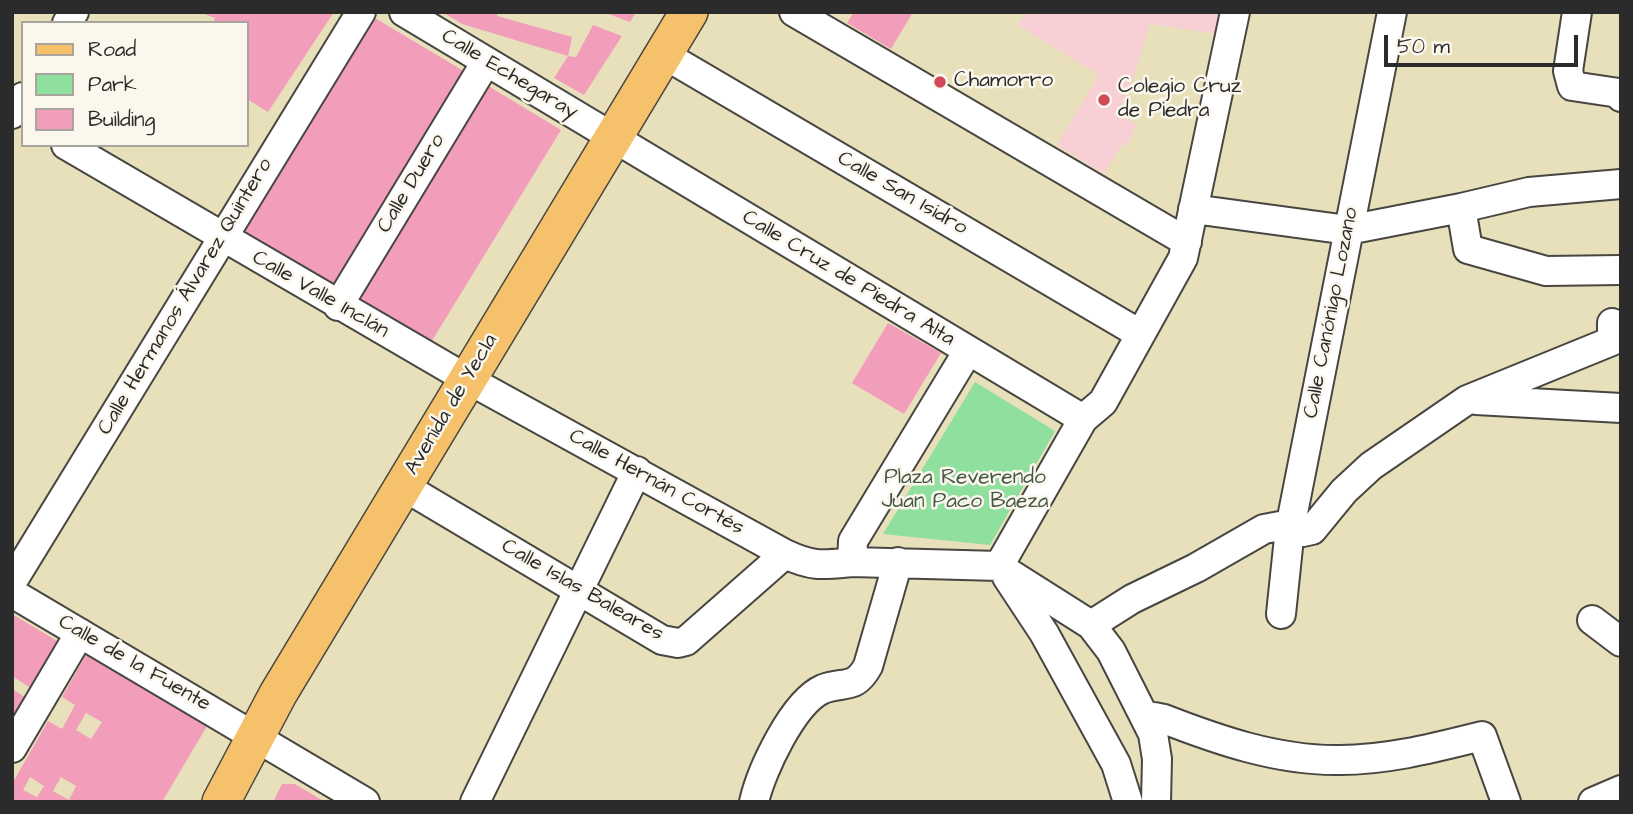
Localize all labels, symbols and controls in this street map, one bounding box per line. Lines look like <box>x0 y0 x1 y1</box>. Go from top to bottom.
legend <box>21 21 248 147</box>
scale bar <box>1388 21 1582 65</box>
street label: Calle Echegaray <box>436 24 582 126</box>
text: 50 m <box>1397 32 1450 61</box>
text: Road <box>88 35 136 64</box>
place label: Chamorro <box>954 69 1053 95</box>
text: Park <box>88 70 137 99</box>
marker: Chamorro <box>932 74 948 90</box>
place label: Colegio Cruz de Piedra <box>1118 75 1241 125</box>
marker: Colegio Cruz de Piedra <box>1096 92 1112 108</box>
text: Building <box>88 105 155 134</box>
street label: Calle Duero <box>373 130 451 238</box>
street label: Calle San Isidro <box>832 147 972 241</box>
street label: Calle Hermanos Álvarez Quintero <box>93 154 279 440</box>
street label: Calle Cruz de Piedra Alta <box>737 205 959 353</box>
street label: Calle Canónigo Lozano <box>1299 205 1365 421</box>
street label: Calle Valle Inclán <box>247 246 393 344</box>
street label: Avenida de Yecla <box>400 330 504 480</box>
street label: Calle Hernán Cortés <box>564 424 748 542</box>
park label: Plaza Reverendo Juan Paco Baeza <box>881 466 1049 516</box>
street label: Calle Islas Baleares <box>496 534 668 648</box>
street label: Calle de la Fuente <box>53 610 215 718</box>

